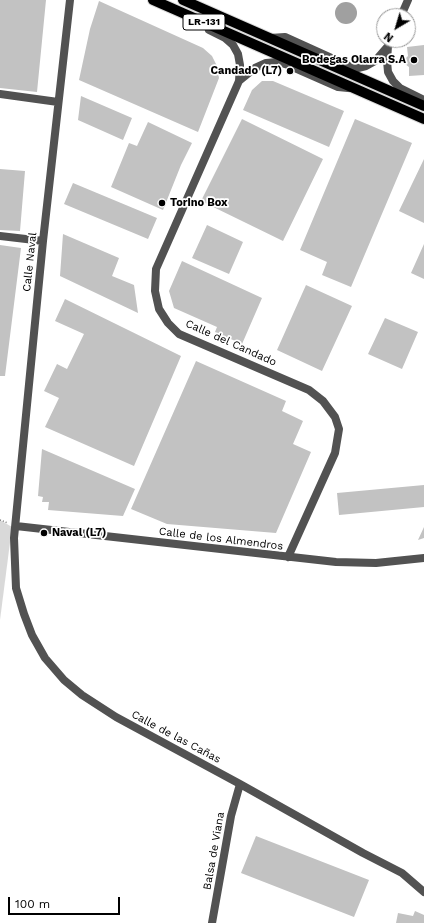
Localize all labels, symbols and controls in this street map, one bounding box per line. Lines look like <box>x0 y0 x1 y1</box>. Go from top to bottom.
north arrow <box>376 8 416 48</box>
road number: LR-131 <box>183 14 225 30</box>
text: N <box>382 29 396 45</box>
place label: Bodegas Olarra S.A <box>302 53 406 67</box>
marker: Bodegas Olarra S.A <box>409 55 419 65</box>
place label: Candado (L7) <box>211 64 282 78</box>
marker: Candado (L7) <box>285 66 295 76</box>
place label: Torino Box <box>170 196 228 210</box>
marker: Torino Box <box>157 198 167 208</box>
street label: Calle Naval <box>20 232 40 292</box>
street label: Calle del Candado <box>183 317 279 369</box>
street label: Calle de los Almendros <box>158 525 284 553</box>
place label: Naval (L7) <box>52 526 106 540</box>
marker: Naval (L7) <box>39 528 49 538</box>
street label: Calle de las Cañas <box>129 708 223 766</box>
street label: Balsa de Viana <box>201 811 227 891</box>
scale bar <box>10 889 122 915</box>
text: 100 m <box>15 897 50 911</box>

